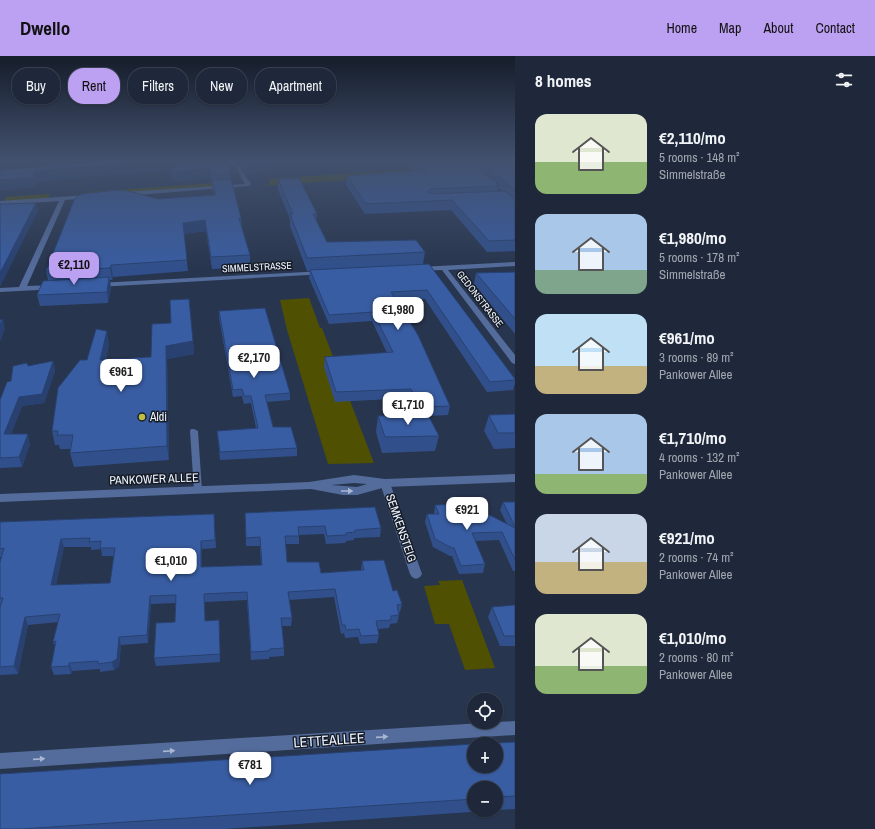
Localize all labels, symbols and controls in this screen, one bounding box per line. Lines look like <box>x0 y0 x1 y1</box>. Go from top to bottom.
text: Dwello <box>20 15 70 41</box>
text: Home <box>666 19 697 37</box>
text: Map <box>719 19 741 37</box>
text: About <box>763 19 793 37</box>
text: Contact <box>815 19 855 37</box>
chip: Buy <box>12 68 60 104</box>
chip: Rent <box>68 68 120 104</box>
chip: Filters <box>128 68 188 104</box>
chip: New <box>196 68 247 104</box>
chip: Apartment <box>255 68 336 104</box>
text: 8 homes <box>535 69 592 92</box>
icon: filters <box>833 69 855 91</box>
text: €2,110/mo <box>659 126 726 149</box>
icon: home <box>567 130 615 178</box>
text: 5 rooms · 148 m² <box>659 149 740 166</box>
text: Simmelstraße <box>659 166 725 183</box>
text: €1,980/mo <box>659 226 726 249</box>
icon: home <box>567 230 615 278</box>
text: 5 rooms · 178 m² <box>659 249 740 266</box>
pin: €2,110 <box>41 252 107 286</box>
text: €2,110 <box>58 256 90 273</box>
street label: SIMMELSTRASSE <box>222 259 292 275</box>
text: Simmelstraße <box>659 266 725 283</box>
street label: GEDONSTRASSE <box>454 268 506 330</box>
pin: €1,980 <box>365 297 431 331</box>
text: €1,980 <box>382 301 414 318</box>
text: €961/mo <box>659 326 715 349</box>
icon: home <box>567 330 615 378</box>
pin: €2,170 <box>221 345 287 379</box>
text: €2,170 <box>238 349 270 366</box>
text: 3 rooms · 89 m² <box>659 349 734 366</box>
pin: €961 <box>97 359 145 393</box>
text: €961 <box>109 363 133 380</box>
text: Pankower Allee <box>659 366 732 383</box>
pin: €1,710 <box>375 392 441 426</box>
text: €1,710 <box>392 396 424 413</box>
place label: Aldi <box>149 409 167 425</box>
marker: Aldi <box>137 412 147 422</box>
text: €1,710/mo <box>659 426 726 449</box>
icon: home <box>567 430 615 478</box>
text: 4 rooms · 132 m² <box>659 449 740 466</box>
text: Pankower Allee <box>659 466 732 483</box>
street label: PANKOWER ALLEE <box>109 469 199 489</box>
one-way arrow <box>341 488 354 494</box>
street label: SEMKENSTEIG <box>382 492 420 564</box>
pin: €921 <box>443 497 491 531</box>
text: €921 <box>455 501 479 518</box>
text: €921/mo <box>659 526 715 549</box>
icon: home <box>567 530 615 578</box>
pin: €1,010 <box>138 548 204 582</box>
text: 2 rooms · 74 m² <box>659 549 734 566</box>
text: €1,010 <box>155 552 187 569</box>
text: Pankower Allee <box>659 566 732 583</box>
text: €1,010/mo <box>659 626 726 649</box>
icon: home <box>567 630 615 678</box>
text: 2 rooms · 80 m² <box>659 649 734 666</box>
text: Pankower Allee <box>659 666 732 683</box>
map controls <box>467 693 503 817</box>
button: locate <box>467 693 503 729</box>
street label: LETTEALLEE <box>293 729 365 751</box>
one-way arrow <box>376 733 388 740</box>
button: + <box>467 737 503 773</box>
one-way arrow <box>163 747 175 754</box>
pin: €781 <box>226 752 274 786</box>
one-way arrow <box>33 755 45 762</box>
text: €781 <box>238 756 262 773</box>
button: − <box>467 781 503 817</box>

